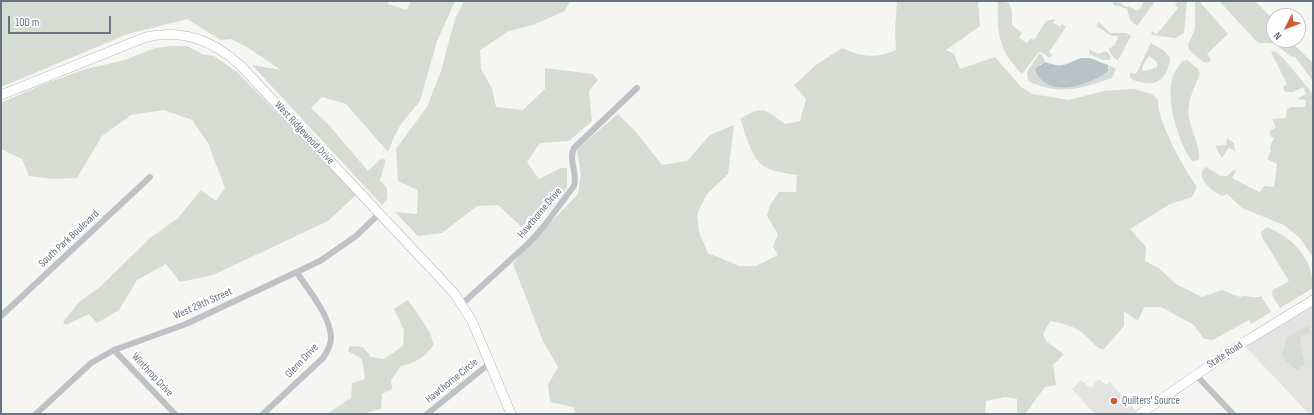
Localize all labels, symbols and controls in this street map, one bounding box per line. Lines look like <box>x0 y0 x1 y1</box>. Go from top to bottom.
scale bar <box>10 8 113 34</box>
north arrow <box>1266 8 1306 48</box>
text: 100 m <box>15 15 40 30</box>
text: N <box>1271 29 1284 42</box>
street label: West Ridgewood Drive <box>271 99 337 167</box>
street label: Hawthorne Drive <box>515 185 565 241</box>
street label: South Park Boulevard <box>36 208 102 270</box>
street label: West 29th Street <box>172 285 234 323</box>
street label: State Road <box>1205 339 1245 371</box>
street label: Glenn Drive <box>283 341 321 381</box>
street label: Winthrop Drive <box>128 350 176 400</box>
street label: Hawthorne Circle <box>423 356 481 406</box>
place label: Quilters' Source <box>1122 394 1180 408</box>
marker: Quilters' Source <box>1109 396 1119 406</box>

